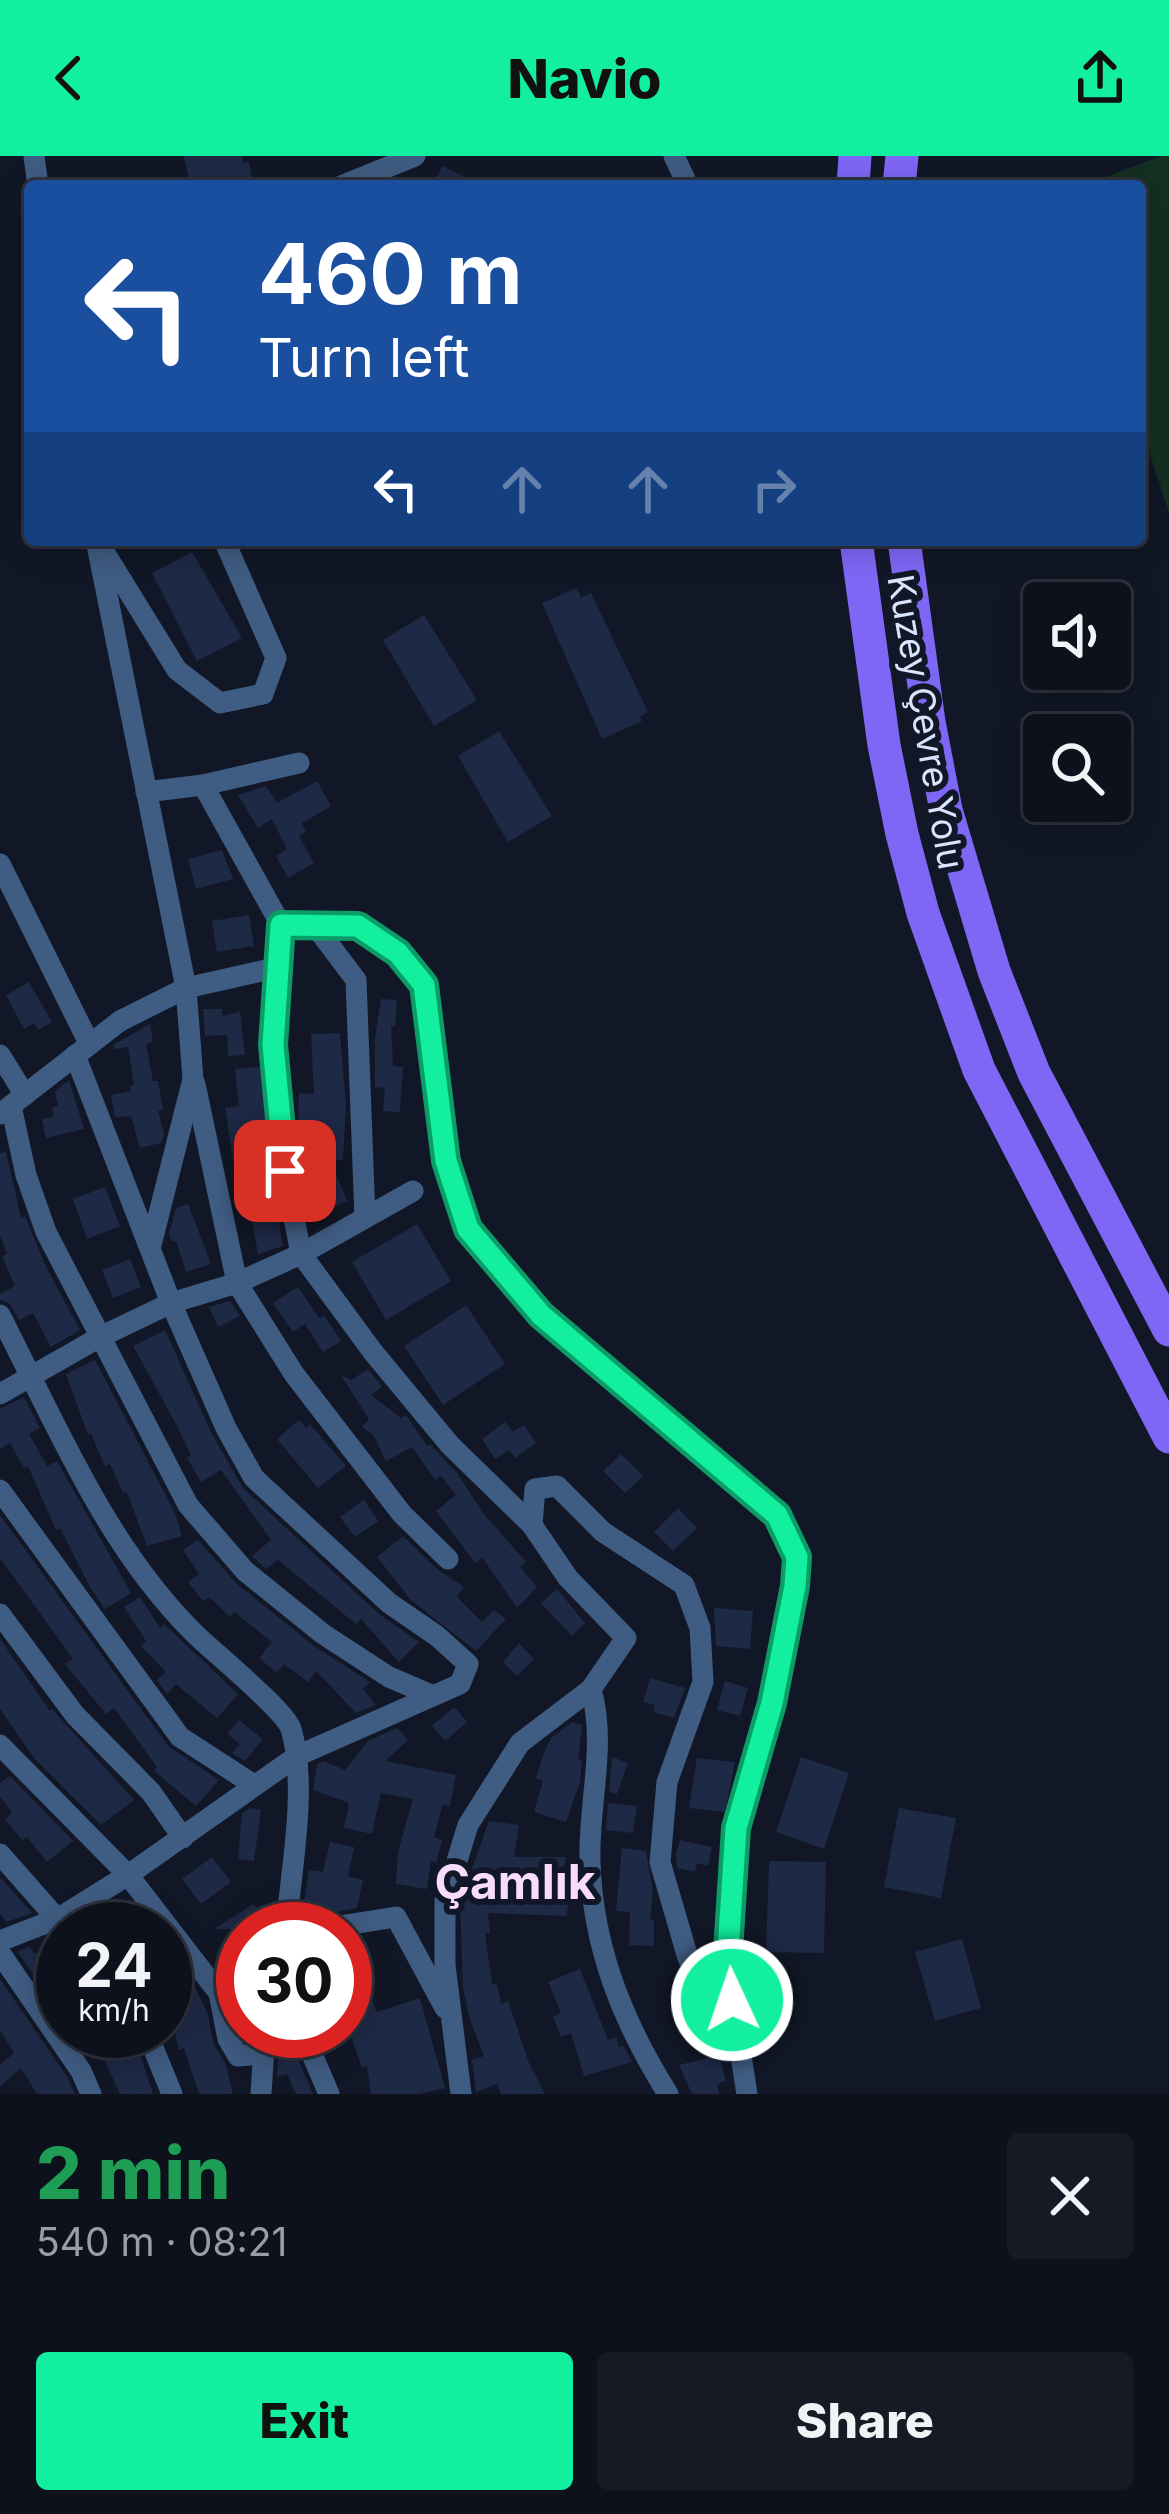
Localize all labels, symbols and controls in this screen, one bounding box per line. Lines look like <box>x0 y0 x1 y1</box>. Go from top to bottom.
icon: back <box>36 45 102 111</box>
icon: share <box>1067 45 1133 111</box>
text: Navio <box>507 46 662 111</box>
text: 460 m <box>258 223 523 324</box>
icon: left <box>60 228 216 384</box>
text: Turn left <box>258 325 469 390</box>
icon: left <box>363 456 429 522</box>
icon: ahead <box>489 456 555 522</box>
icon: ahead <box>615 456 681 522</box>
icon: right <box>741 456 807 522</box>
street label: Kuzey Çevre Yolu <box>878 571 974 873</box>
map controls <box>1023 582 1131 822</box>
button: sound <box>1023 582 1131 690</box>
button: search <box>1023 714 1131 822</box>
pin <box>234 1120 336 1222</box>
icon: arrive <box>252 1138 318 1204</box>
district label: Çamlık <box>434 1852 596 1911</box>
speed limit sign: 30 <box>216 1902 372 2058</box>
text: 24 <box>75 1929 153 2001</box>
position arrow <box>669 1937 795 2063</box>
text: km/h <box>78 1992 150 2028</box>
text: 2 min <box>36 2129 231 2216</box>
button: close <box>1007 2133 1133 2259</box>
text: 540 m · 08:21 <box>36 2218 287 2265</box>
button: Exit <box>36 2352 573 2490</box>
button: Share <box>597 2352 1133 2490</box>

